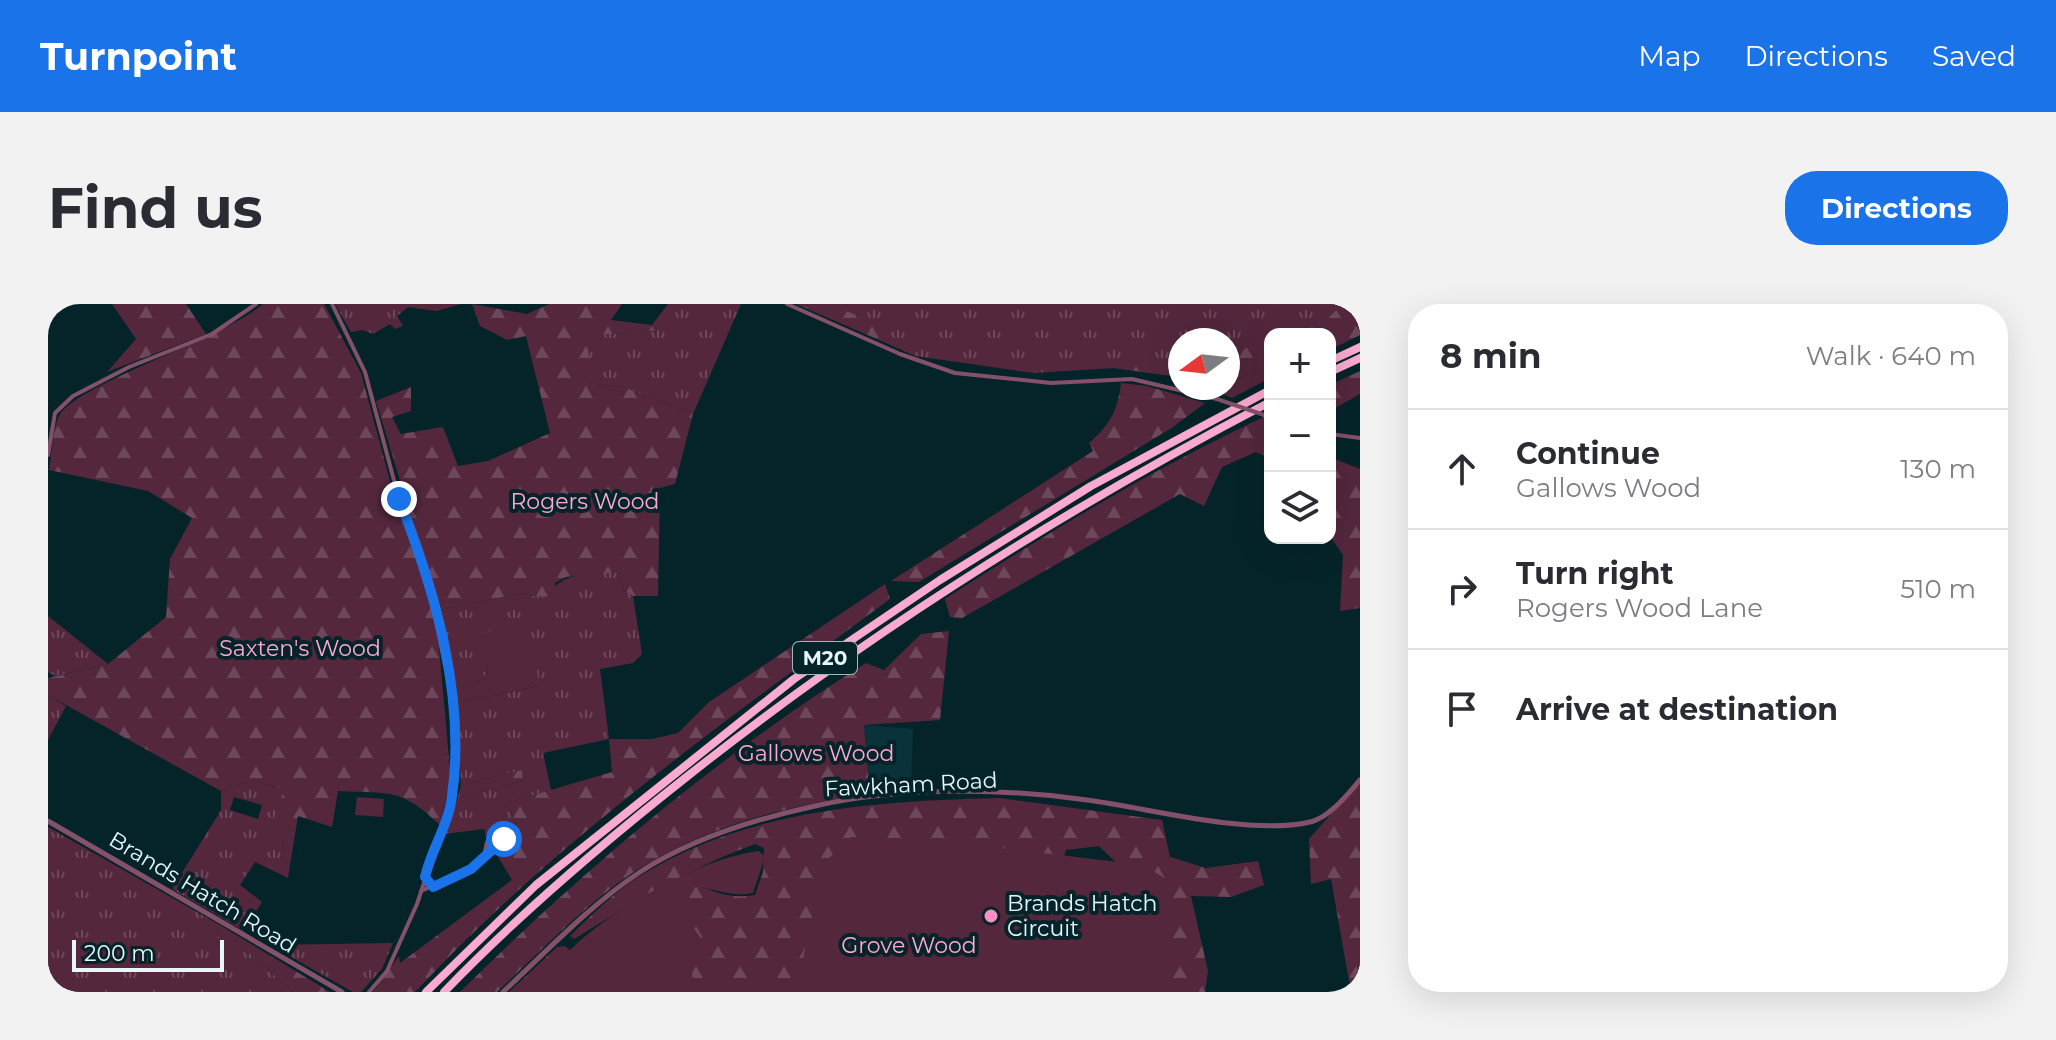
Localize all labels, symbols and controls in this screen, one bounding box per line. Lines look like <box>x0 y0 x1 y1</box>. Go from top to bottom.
text: Turnpoint <box>40 33 237 80</box>
text: Map <box>1638 39 1700 73</box>
text: Directions <box>1744 39 1888 73</box>
text: Saved <box>1932 39 2016 73</box>
button: Directions <box>1785 171 2008 245</box>
text: Find us <box>48 174 262 242</box>
north arrow <box>1168 328 1240 400</box>
map controls <box>1264 328 1336 544</box>
button: + <box>1264 328 1336 400</box>
text: 8 min <box>1440 335 1541 377</box>
text: Walk · 640 m <box>1806 340 1976 372</box>
button: − <box>1264 400 1336 472</box>
text: Continue <box>1516 435 1660 472</box>
icon: ahead <box>1440 447 1484 491</box>
text: 130 m <box>1900 453 1976 485</box>
button: layers <box>1264 472 1336 544</box>
text: Gallows Wood <box>1516 472 1701 504</box>
route end <box>381 481 417 517</box>
park label: Rogers Wood <box>510 488 660 515</box>
text: Turn right <box>1516 555 1673 592</box>
icon: right <box>1440 567 1484 611</box>
text: 510 m <box>1900 573 1976 605</box>
text: Rogers Wood Lane <box>1516 592 1763 624</box>
park label: Saxten's Wood <box>219 635 381 662</box>
road number: M20 <box>793 642 857 674</box>
icon: arrive <box>1440 687 1484 731</box>
text: Arrive at destination <box>1516 691 1838 728</box>
park label: Gallows Wood <box>738 740 894 767</box>
street label: Fawkham Road <box>824 766 998 803</box>
route start <box>486 821 522 857</box>
street label: Brands Hatch Road <box>104 826 301 959</box>
place label: Brands Hatch Circuit <box>1007 890 1157 942</box>
marker: Brands Hatch Circuit <box>982 907 1000 925</box>
park label: Grove Wood <box>841 932 977 959</box>
scale bar <box>72 936 224 972</box>
text: 200 m <box>84 940 155 967</box>

